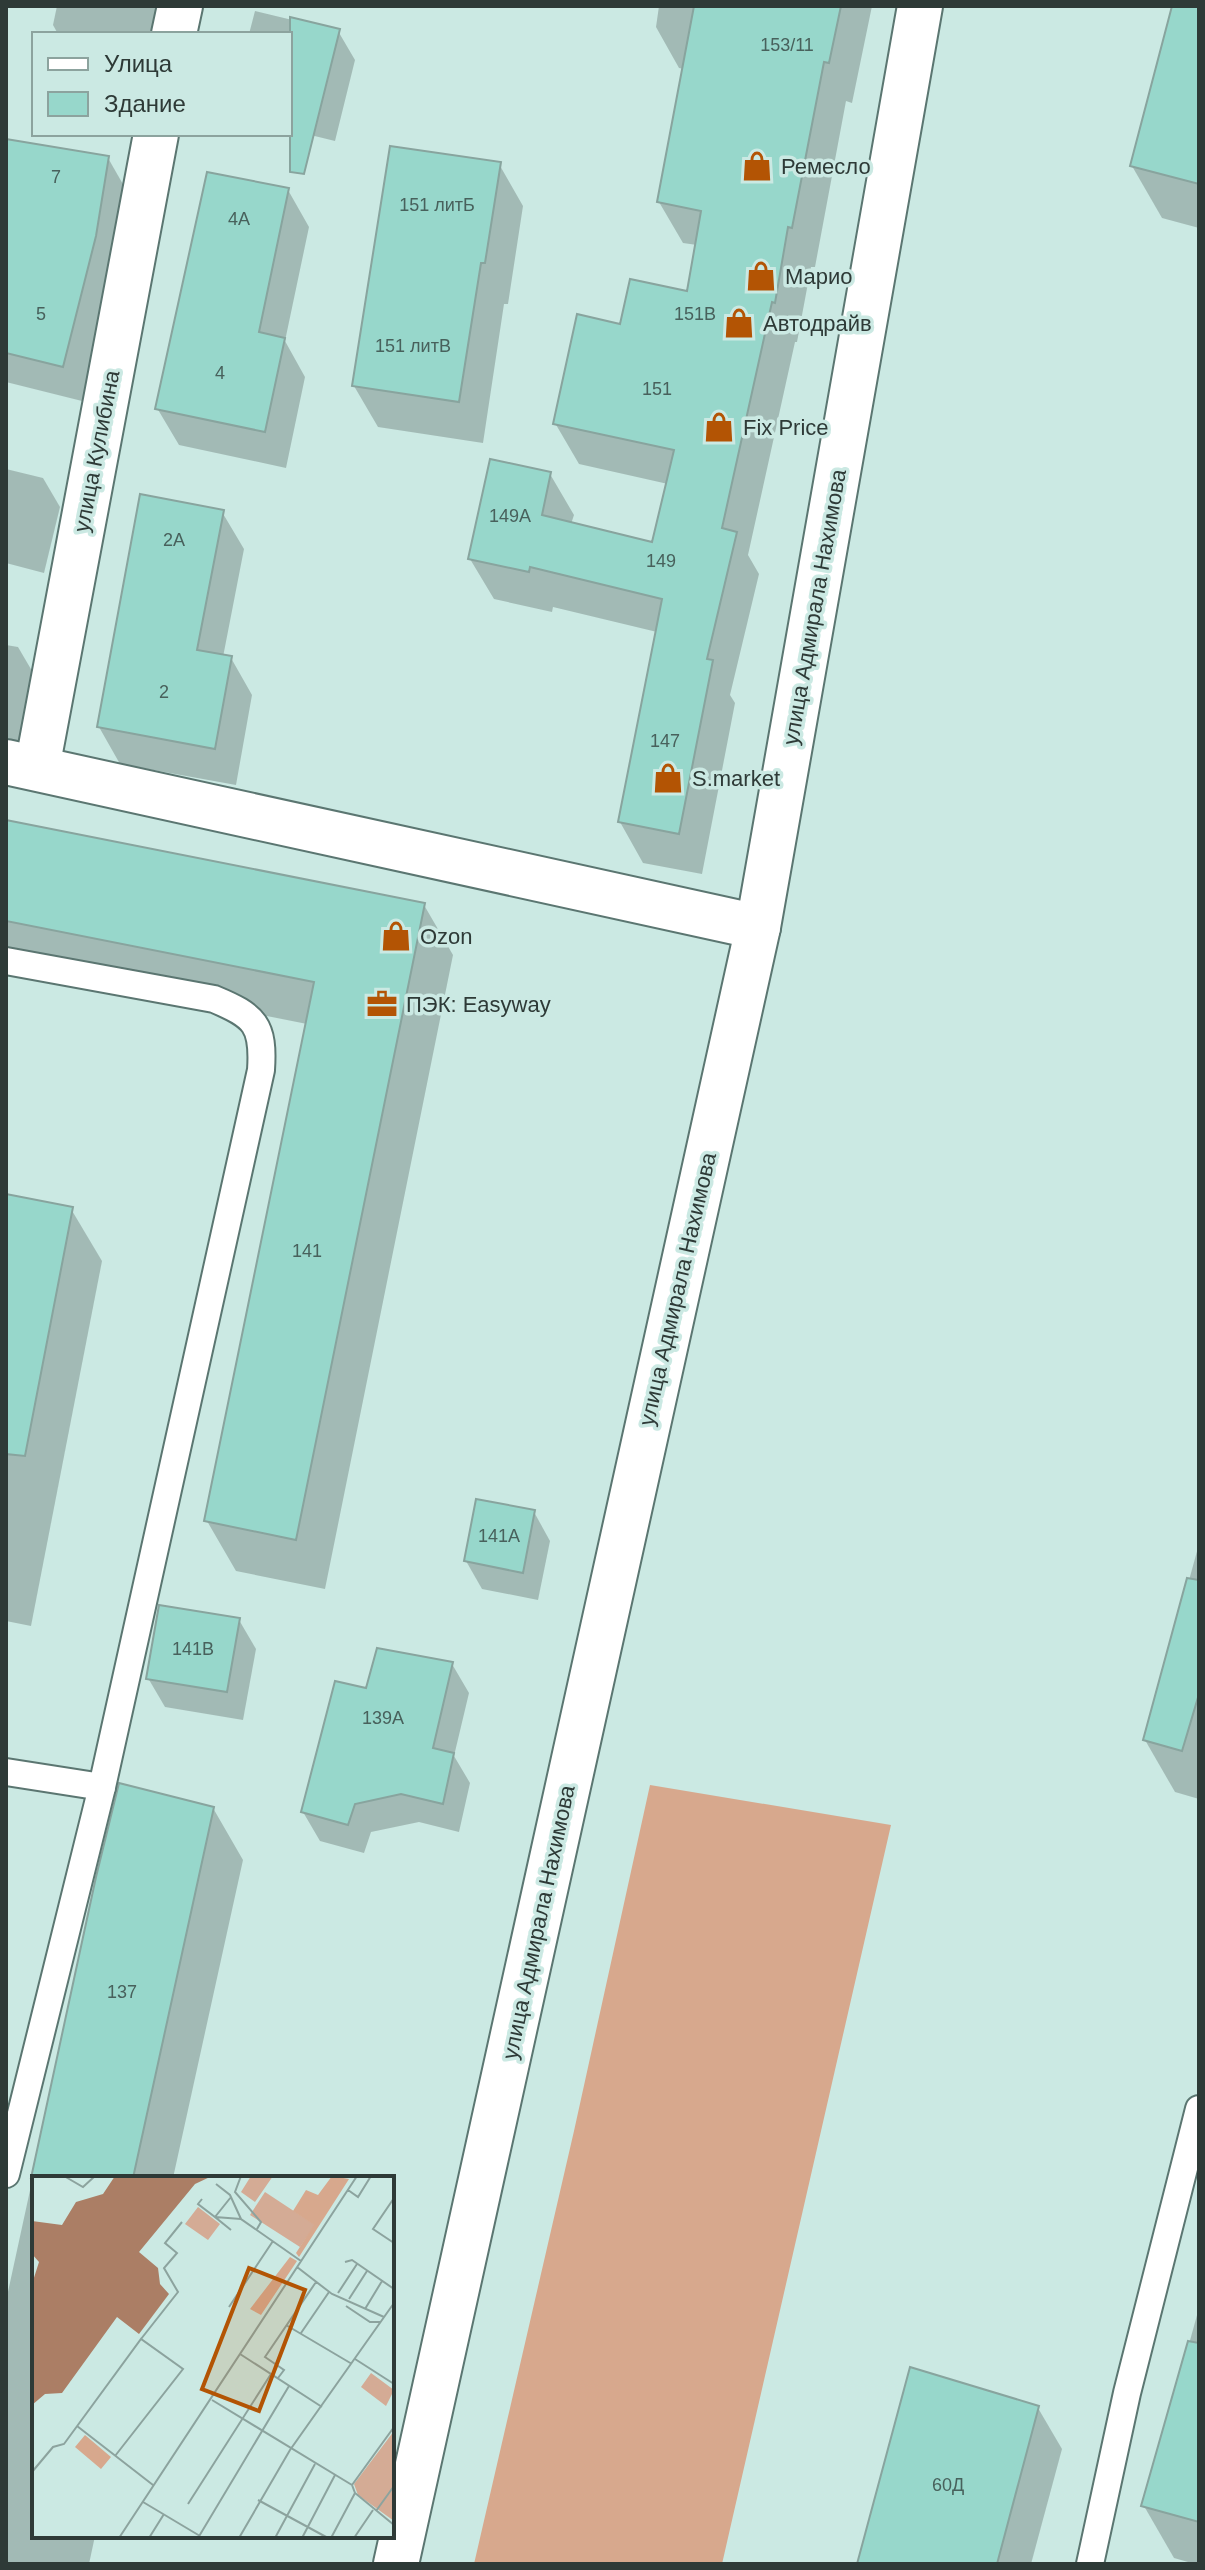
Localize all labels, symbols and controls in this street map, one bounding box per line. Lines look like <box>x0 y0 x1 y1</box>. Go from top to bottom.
legend <box>32 32 292 136</box>
house number: 153/11 <box>760 35 814 55</box>
text: Улица <box>104 50 173 77</box>
text: Здание <box>104 90 186 117</box>
shop icon: Ремесло <box>740 149 774 183</box>
place label: Ремесло <box>781 154 871 179</box>
house number: 7 <box>51 167 61 187</box>
house number: 151 литБ <box>399 195 475 215</box>
house number: 4А <box>228 209 250 229</box>
shop icon: Марио <box>744 259 778 293</box>
place label: Марио <box>785 264 853 289</box>
house number: 5 <box>36 304 46 324</box>
house number: 151В <box>674 304 716 324</box>
shop icon: Автодрайв <box>722 306 756 340</box>
place label: Автодрайв <box>763 311 872 336</box>
house number: 151 литВ <box>375 336 451 356</box>
house number: 4 <box>215 363 225 383</box>
street label: улица Кулибина <box>69 367 125 534</box>
house number: 151 <box>642 379 672 399</box>
shop icon: Fix Price <box>702 410 736 444</box>
place label: Fix Price <box>743 415 829 440</box>
street label: улица Адмирала Нахимова <box>778 466 851 747</box>
house number: 149А <box>489 506 531 526</box>
house number: 2А <box>163 530 185 550</box>
house number: 149 <box>646 551 676 571</box>
house number: 2 <box>159 682 169 702</box>
house number: 147 <box>650 731 680 751</box>
shop icon: S.market <box>651 761 685 795</box>
place label: S.market <box>692 766 780 791</box>
shop icon: Ozon <box>379 919 413 953</box>
place label: Ozon <box>420 924 473 949</box>
office icon: ПЭК: Easyway <box>365 987 399 1021</box>
place label: ПЭК: Easyway <box>406 992 551 1017</box>
street label: улица Адмирала Нахимова <box>634 1149 721 1428</box>
house number: 141 <box>292 1241 322 1261</box>
house number: 141А <box>478 1526 520 1546</box>
house number: 141В <box>172 1639 214 1659</box>
house number: 139А <box>362 1708 404 1728</box>
street label: улица Адмирала Нахимова <box>497 1782 580 2061</box>
house number: 137 <box>107 1982 137 2002</box>
inset map <box>32 2176 394 2538</box>
house number: 60Д <box>932 2475 964 2495</box>

